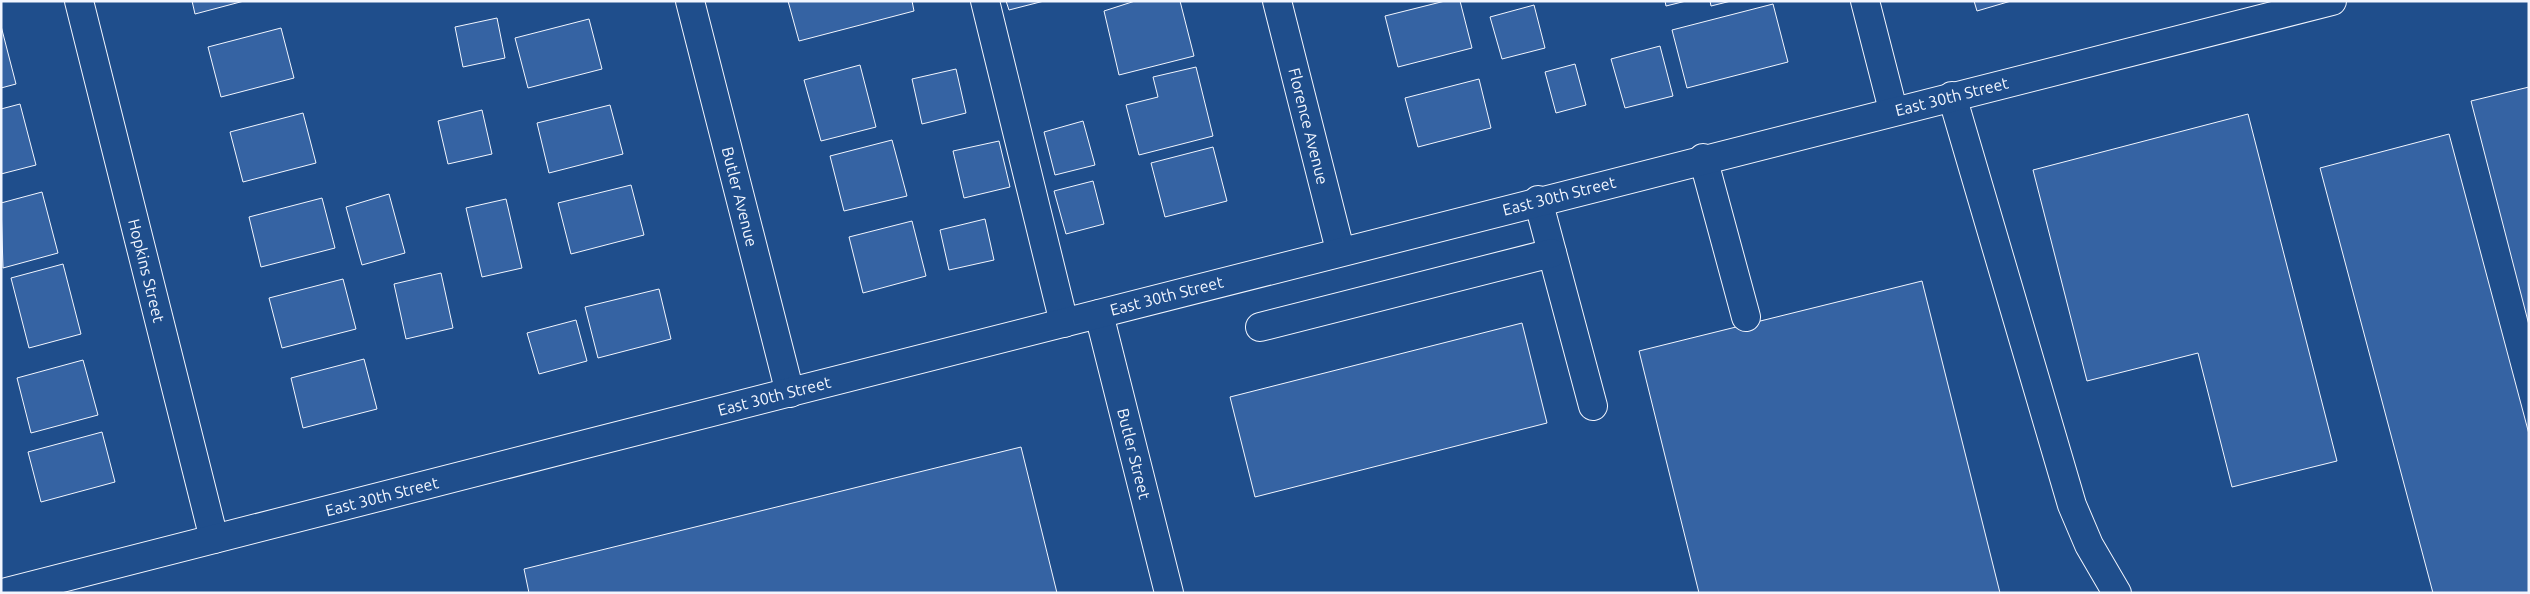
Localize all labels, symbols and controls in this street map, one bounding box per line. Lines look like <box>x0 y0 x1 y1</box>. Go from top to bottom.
street label: Florence Avenue <box>1285 66 1332 186</box>
street label: East 30th Street <box>1893 73 2011 119</box>
street label: Butler Avenue <box>719 145 761 249</box>
street label: East 30th Street <box>1501 172 1618 219</box>
street label: Hopkins Street <box>125 217 169 325</box>
street label: East 30th Street <box>1108 272 1226 319</box>
street label: East 30th Street <box>716 373 833 419</box>
street label: Butler Street <box>1114 406 1154 502</box>
street label: East 30th Street <box>323 473 441 519</box>

